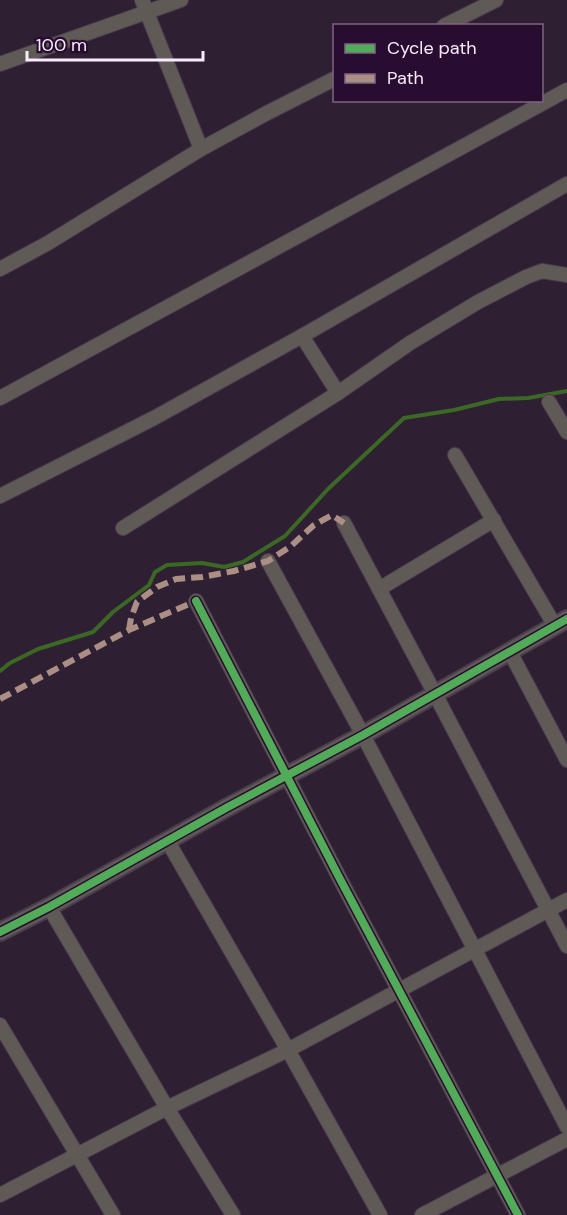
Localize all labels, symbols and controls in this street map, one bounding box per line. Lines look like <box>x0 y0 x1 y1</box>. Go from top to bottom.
scale bar <box>27 24 202 62</box>
legend <box>333 24 543 102</box>
text: 100 m <box>36 33 87 57</box>
text: Cycle path <box>387 36 477 60</box>
text: Path <box>387 66 424 90</box>

